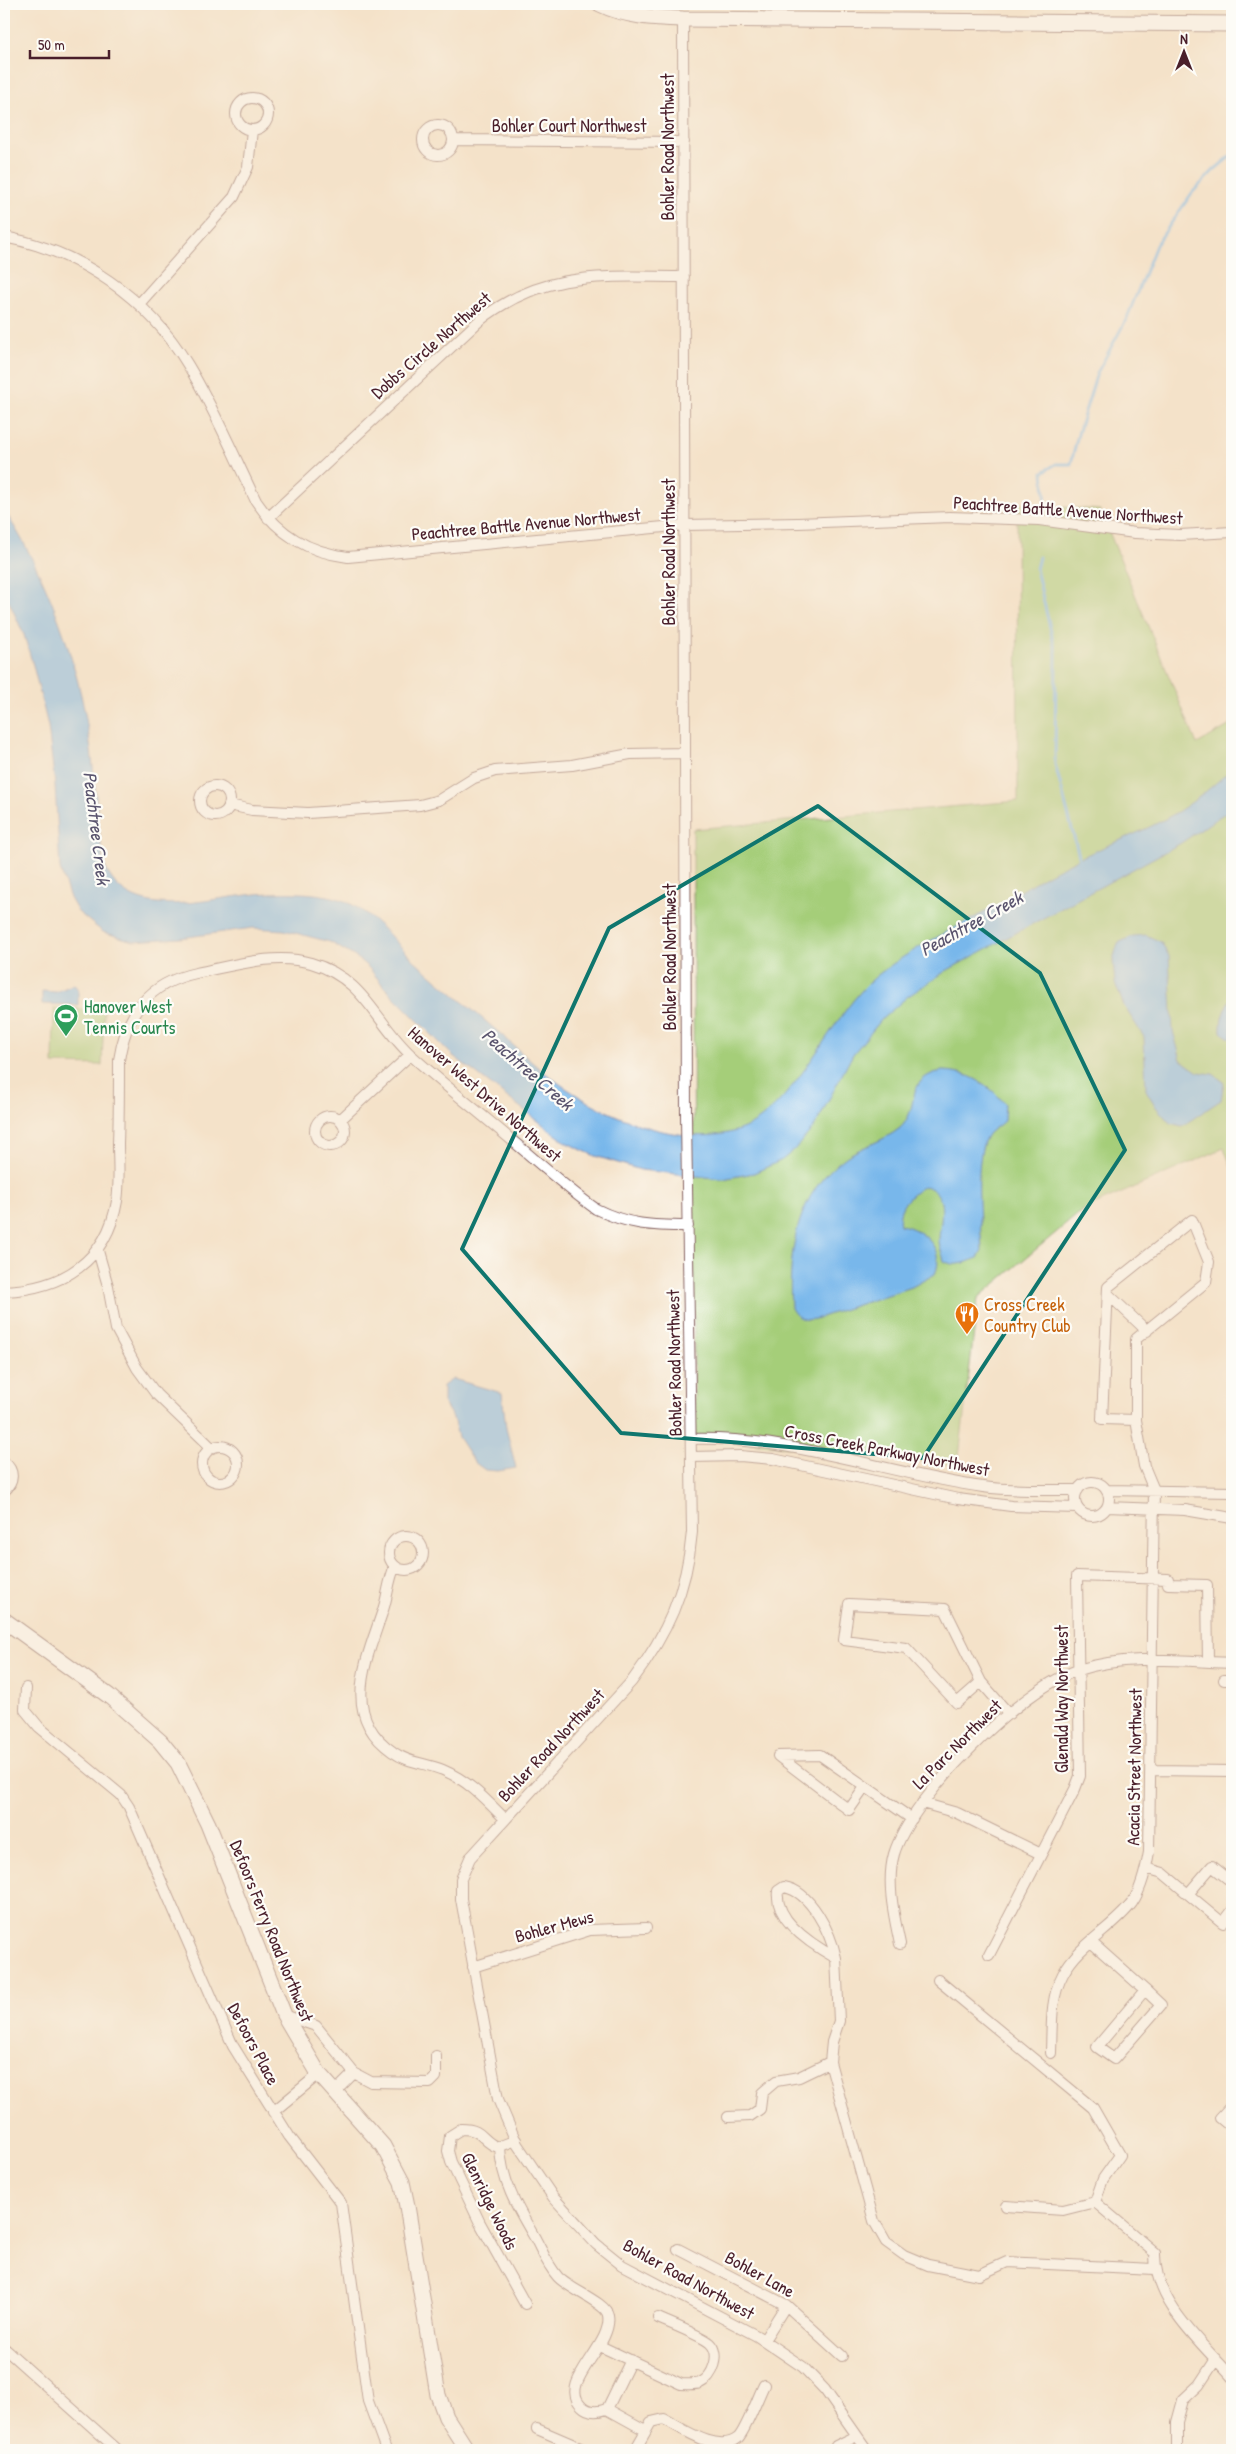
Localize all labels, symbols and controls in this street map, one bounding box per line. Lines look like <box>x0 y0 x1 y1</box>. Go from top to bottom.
scale bar <box>30 28 109 60</box>
north arrow <box>1158 28 1208 78</box>
text: N <box>1180 29 1188 48</box>
text: 50 m <box>38 34 65 55</box>
street label: Bohler Road Northwest <box>655 73 680 220</box>
street label: Bohler Court Northwest <box>492 113 647 138</box>
street label: Dobbs Circle Northwest <box>366 285 497 404</box>
street label: Bohler Road Northwest <box>656 478 681 625</box>
street label: Peachtree Battle Avenue Northwest <box>953 490 1184 531</box>
street label: Peachtree Battle Avenue Northwest <box>411 501 642 546</box>
water label: Peachtree Creek <box>77 770 117 888</box>
street label: Bohler Road Northwest <box>657 883 682 1030</box>
water label: Peachtree Creek <box>915 883 1029 962</box>
place label: Hanover West Tennis Courts <box>84 994 175 1040</box>
sports icon: Hanover West Tennis Courts <box>53 1003 79 1037</box>
street label: Hanover West Drive Northwest <box>403 1020 568 1168</box>
water label: Peachtree Creek <box>477 1022 581 1117</box>
street label: Bohler Road Northwest <box>660 1289 688 1437</box>
place label: Cross Creek Country Club <box>984 1292 1071 1338</box>
restaurant icon: Cross Creek Country Club <box>954 1301 980 1335</box>
street label: Cross Creek Parkway Northwest <box>782 1418 992 1482</box>
street label: Glenald Way Northwest <box>1049 1624 1074 1773</box>
street label: Bohler Road Northwest <box>492 1682 611 1807</box>
street label: Acacia Street Northwest <box>1120 1687 1148 1846</box>
street label: La Parc Northwest <box>907 1693 1008 1794</box>
street label: Defoors Ferry Road Northwest <box>224 1836 320 2026</box>
street label: Bohler Mews <box>512 1904 596 1948</box>
street label: Defoors Place <box>222 1999 286 2089</box>
street label: Glenridge Woods <box>456 2148 524 2254</box>
street label: Bohler Road Northwest <box>619 2232 760 2326</box>
street label: Bohler Lane <box>721 2245 799 2303</box>

